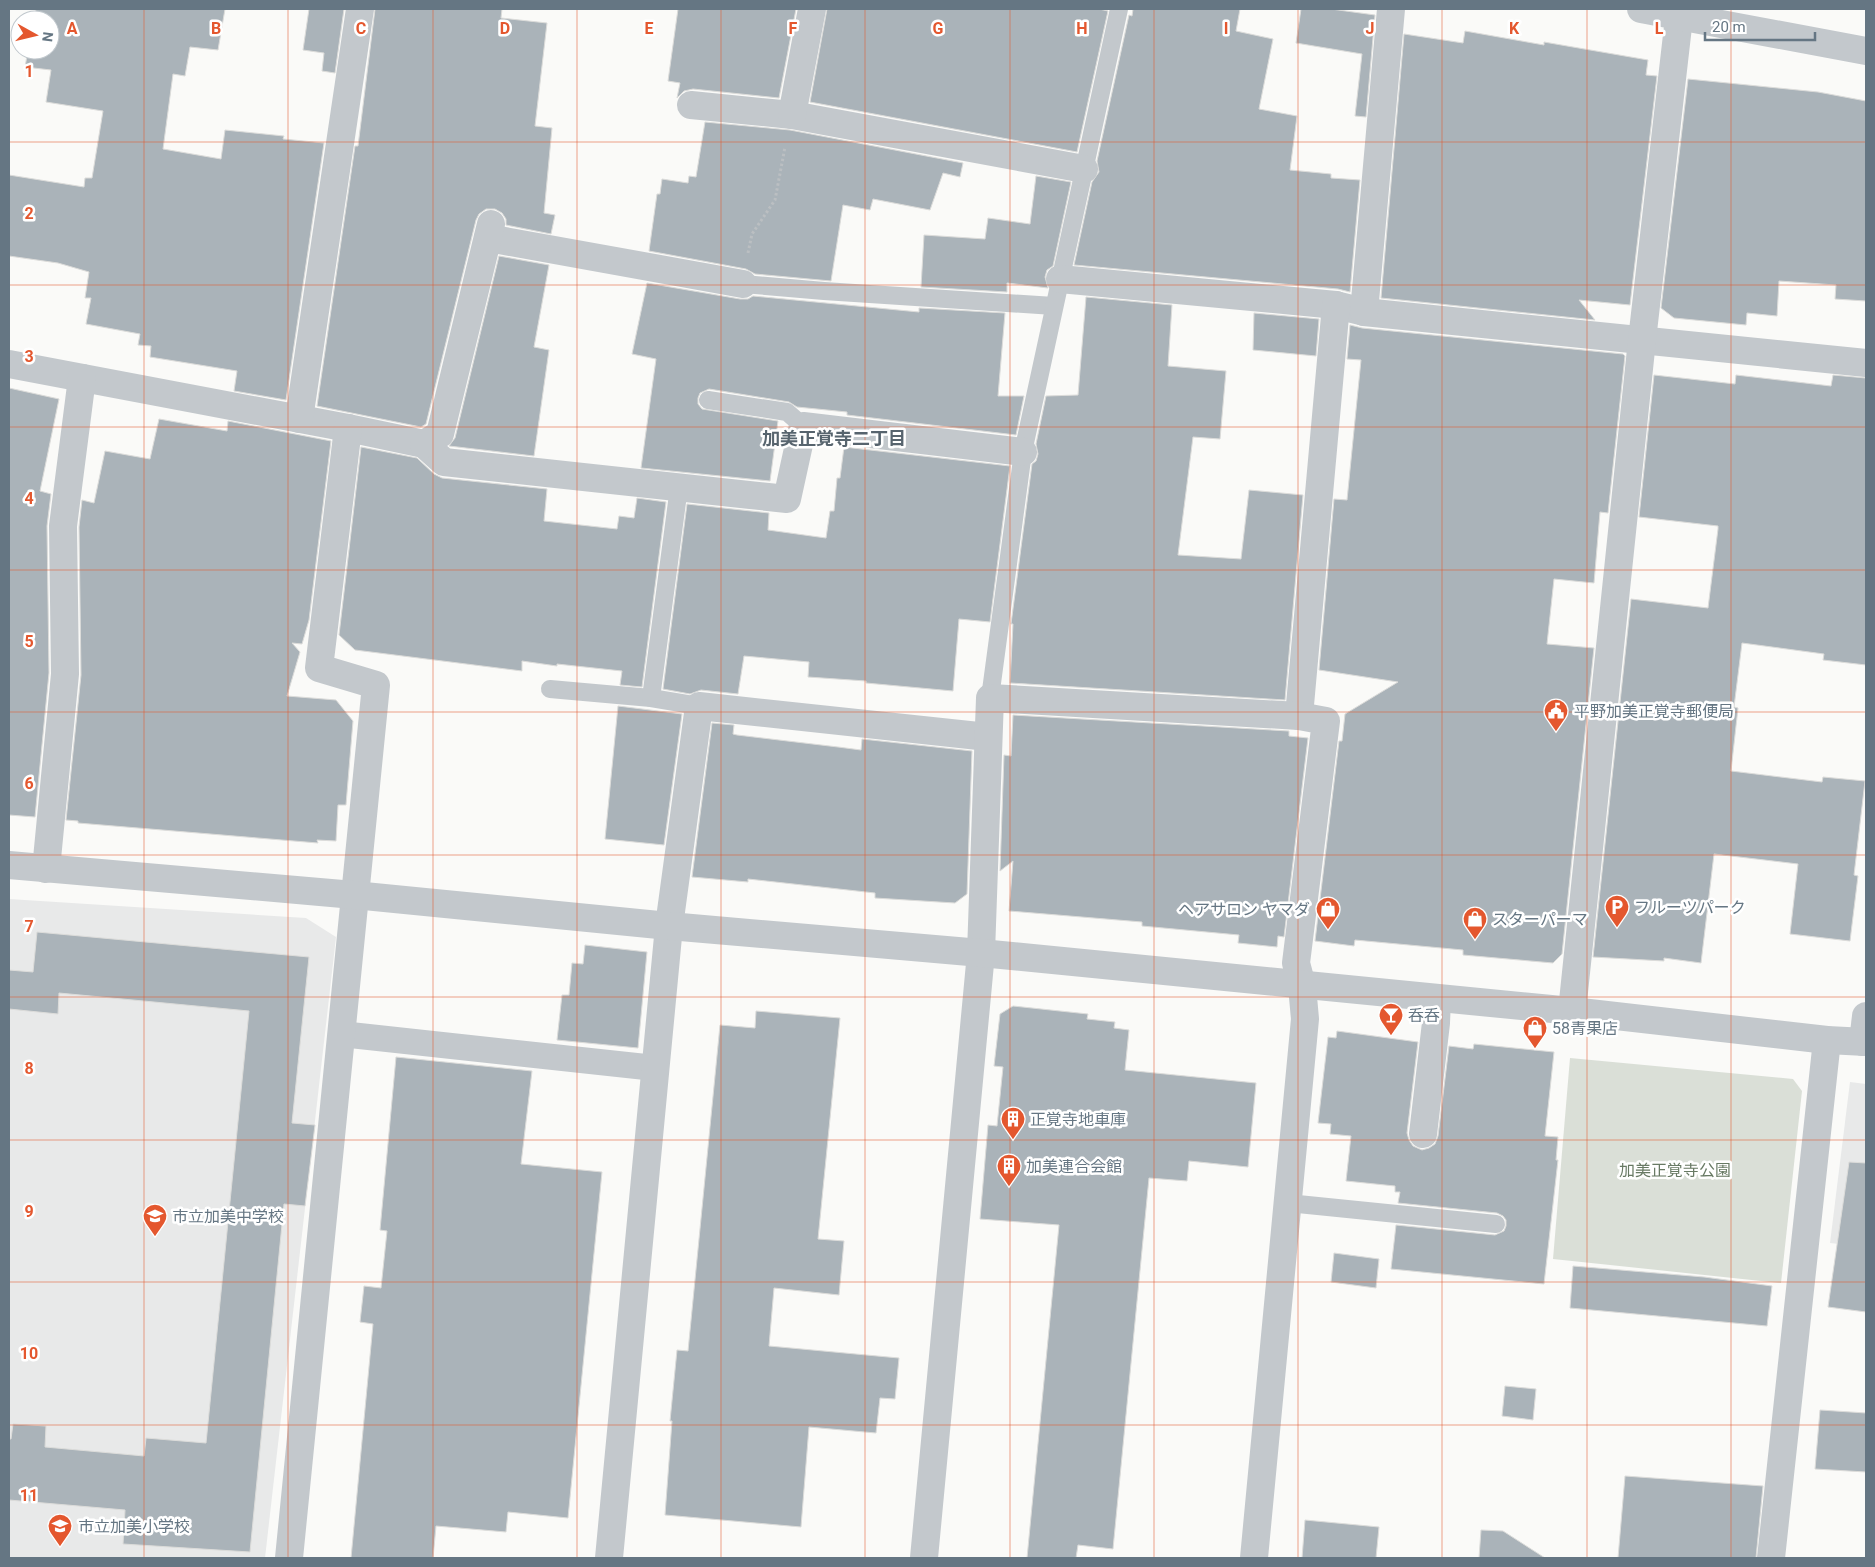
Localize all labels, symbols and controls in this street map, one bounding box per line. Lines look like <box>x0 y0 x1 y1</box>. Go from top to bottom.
north arrow <box>10 10 60 60</box>
scale bar <box>1705 10 1815 42</box>
text: 20 m <box>1712 18 1746 36</box>
text: A <box>67 19 78 38</box>
text: B <box>211 19 221 38</box>
text: C <box>356 19 366 38</box>
text: D <box>500 19 510 38</box>
text: E <box>645 19 654 38</box>
text: F <box>789 19 798 38</box>
text: G <box>933 19 944 38</box>
text: H <box>1076 19 1088 38</box>
text: I <box>1224 19 1228 38</box>
text: J <box>1366 19 1374 38</box>
text: K <box>1509 19 1520 38</box>
text: L <box>1655 19 1664 38</box>
text: N <box>39 31 56 43</box>
text: 1 <box>24 62 34 81</box>
text: 2 <box>24 204 34 223</box>
text: 3 <box>24 347 34 366</box>
district label: 加美正覚寺二丁目 <box>762 428 906 449</box>
text: 4 <box>24 489 34 508</box>
text: 5 <box>24 632 34 651</box>
public building icon: 平野加美正覚寺郵便局 <box>1543 698 1569 732</box>
place label: 平野加美正覚寺郵便局 <box>1574 702 1734 721</box>
text: 6 <box>24 774 34 793</box>
parking icon: フルーツパーク <box>1604 894 1630 928</box>
shop icon: ヘアサロン ヤマダ <box>1315 896 1341 930</box>
place label: フルーツパーク <box>1634 898 1746 917</box>
place label: ヘアサロン ヤマダ <box>1178 900 1310 919</box>
shop icon: スターパーマ <box>1462 906 1488 940</box>
place label: スターパーマ <box>1492 910 1588 929</box>
text: 7 <box>24 917 34 936</box>
bar icon: 呑呑 <box>1378 1002 1404 1036</box>
place label: 呑呑 <box>1408 1006 1440 1025</box>
shop icon: 58青果店 <box>1522 1015 1548 1049</box>
place label: 58青果店 <box>1552 1019 1618 1038</box>
text: 8 <box>24 1059 34 1078</box>
building icon: 正覚寺地車庫 <box>1000 1106 1026 1140</box>
place label: 正覚寺地車庫 <box>1030 1110 1126 1129</box>
building icon: 加美連合会館 <box>996 1153 1022 1187</box>
place label: 加美連合会館 <box>1026 1157 1122 1176</box>
park label: 加美正覚寺公園 <box>1619 1161 1731 1180</box>
text: 9 <box>24 1202 34 1221</box>
school or university icon: 市立加美中学校 <box>142 1203 168 1237</box>
place label: 市立加美中学校 <box>172 1207 284 1226</box>
text: 10 <box>20 1344 38 1363</box>
text: 11 <box>20 1486 38 1505</box>
school or university icon: 市立加美小学校 <box>47 1513 73 1547</box>
place label: 市立加美小学校 <box>78 1517 190 1536</box>

